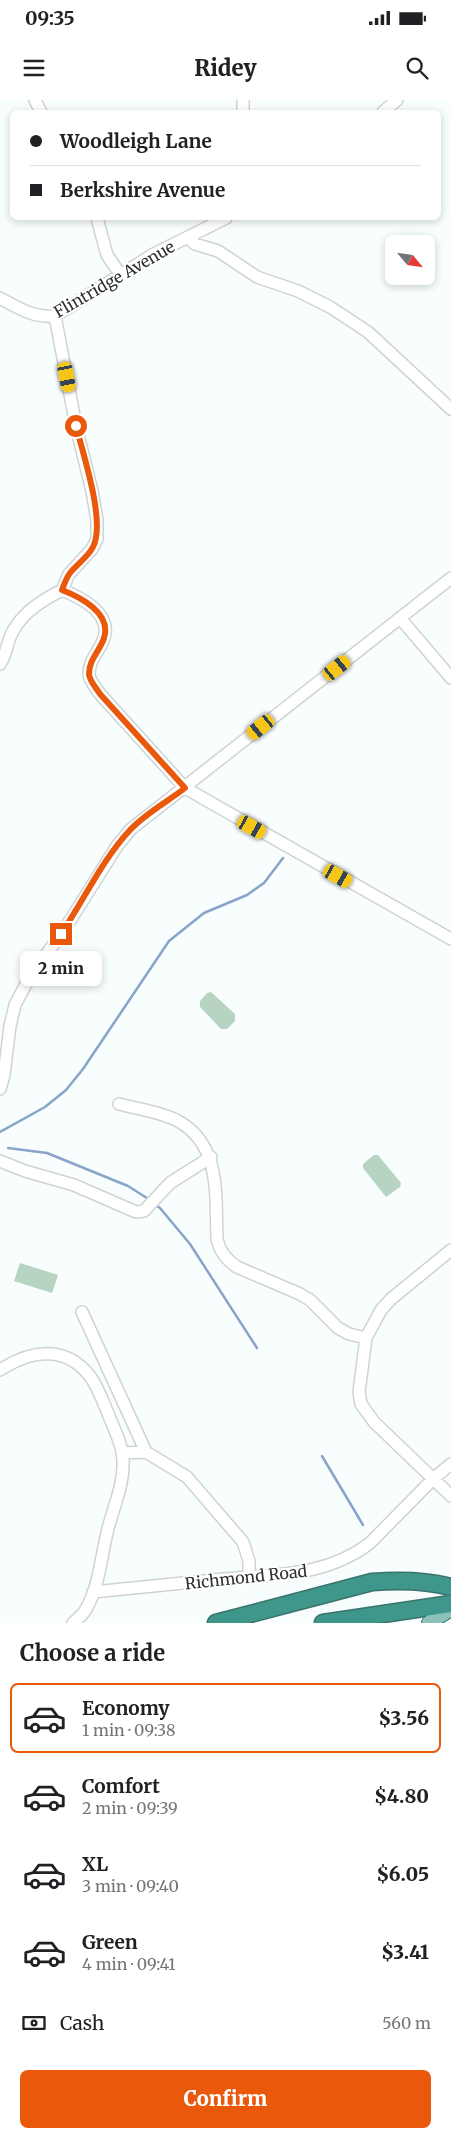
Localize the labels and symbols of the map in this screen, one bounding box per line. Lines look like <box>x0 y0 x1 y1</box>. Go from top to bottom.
north arrow <box>385 235 435 285</box>
street label: Flintridge Avenue <box>50 236 178 322</box>
car <box>56 361 77 393</box>
route start <box>65 415 87 437</box>
car <box>320 653 353 683</box>
car <box>244 712 277 742</box>
car <box>235 813 268 841</box>
car <box>321 862 354 890</box>
route end <box>50 923 72 945</box>
callout: 2 min <box>20 952 102 986</box>
street label: Richmond Road <box>184 1561 308 1593</box>

